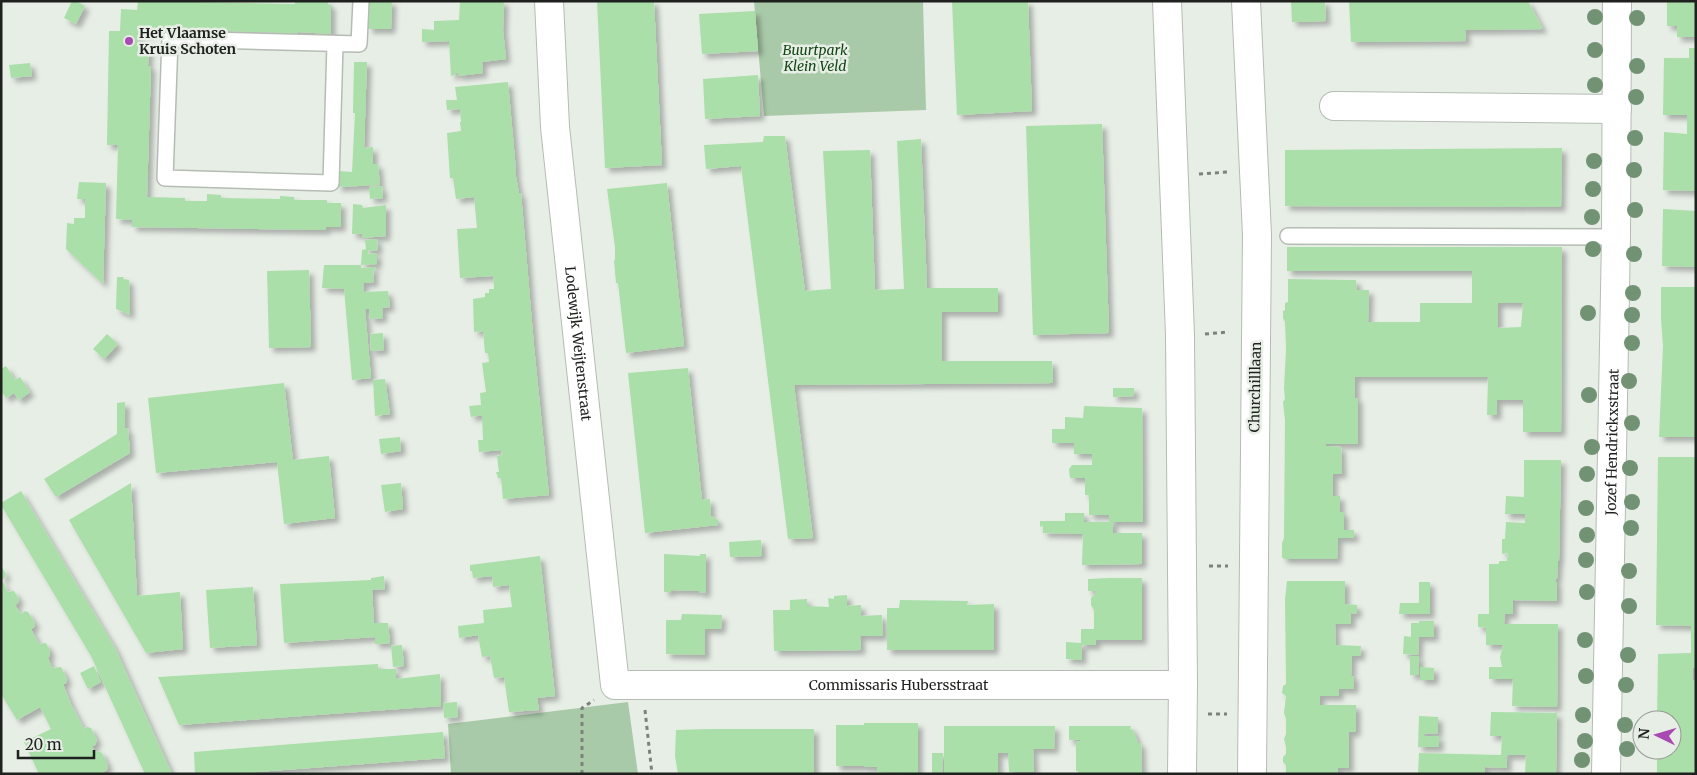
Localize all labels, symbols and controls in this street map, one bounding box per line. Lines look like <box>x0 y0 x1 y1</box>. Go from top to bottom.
place label: Het Vlaamse Kruis Schoten <box>139 24 236 58</box>
marker: Het Vlaamse Kruis Schoten <box>123 35 135 47</box>
park label: Buurtpark Klein Veld <box>782 41 848 75</box>
street label: Lodewijk Weijtenstraat <box>561 265 596 423</box>
street label: Churchilllaan <box>1245 341 1265 433</box>
street label: Jozef Hendrickxstraat <box>1602 368 1623 517</box>
street label: Commissaris Hubersstraat <box>809 676 989 694</box>
north arrow <box>1632 710 1682 760</box>
scale bar <box>18 728 94 760</box>
text: N <box>1635 728 1653 740</box>
text: 20 m <box>25 735 62 754</box>

